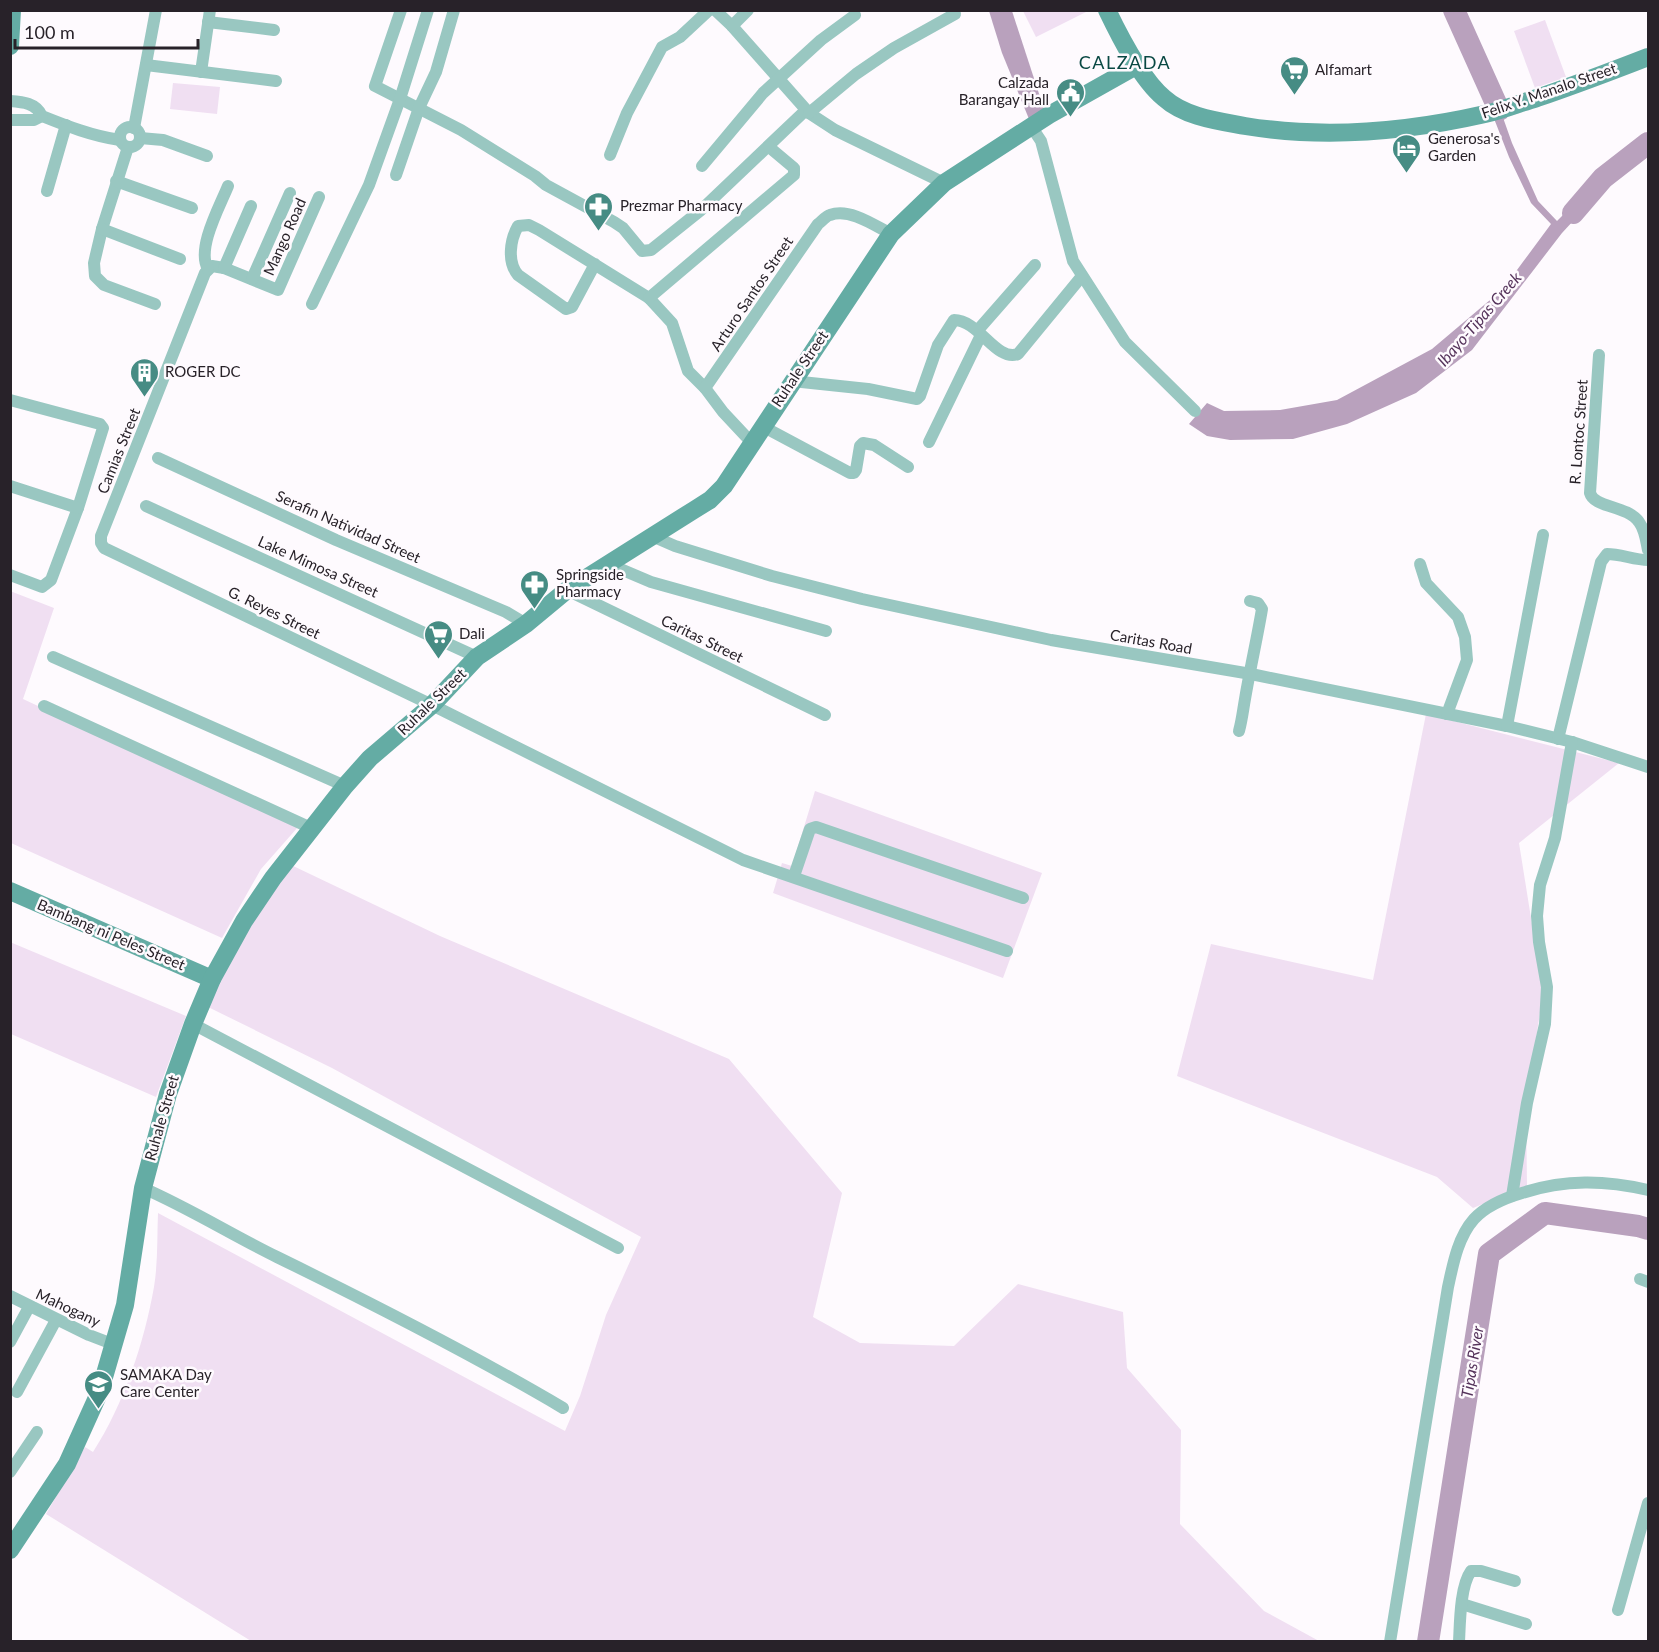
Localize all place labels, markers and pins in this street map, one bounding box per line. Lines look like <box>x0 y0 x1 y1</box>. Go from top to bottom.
supermarket icon: Alfamart <box>1278 54 1310 96</box>
place label: Alfamart <box>1315 60 1373 78</box>
place label: Calzada Barangay Hall <box>959 73 1049 108</box>
public building icon: Calzada Barangay Hall <box>1054 76 1086 118</box>
place label: Generosa's Garden <box>1428 129 1500 164</box>
hotel icon: Generosa's Garden <box>1391 132 1423 174</box>
pharmacy icon: Prezmar Pharmacy <box>583 190 615 232</box>
place label: Prezmar Pharmacy <box>620 196 743 214</box>
building icon: ROGER DC <box>128 356 160 398</box>
place label: ROGER DC <box>165 362 241 380</box>
place label: Springside Pharmacy <box>556 565 624 600</box>
pharmacy icon: Springside Pharmacy <box>519 568 551 610</box>
supermarket icon: Dali <box>422 618 454 660</box>
place label: Dali <box>459 624 485 642</box>
place label: SAMAKA Day Care Center <box>120 1365 212 1400</box>
school or university icon: SAMAKA Day Care Center <box>83 1368 115 1410</box>

